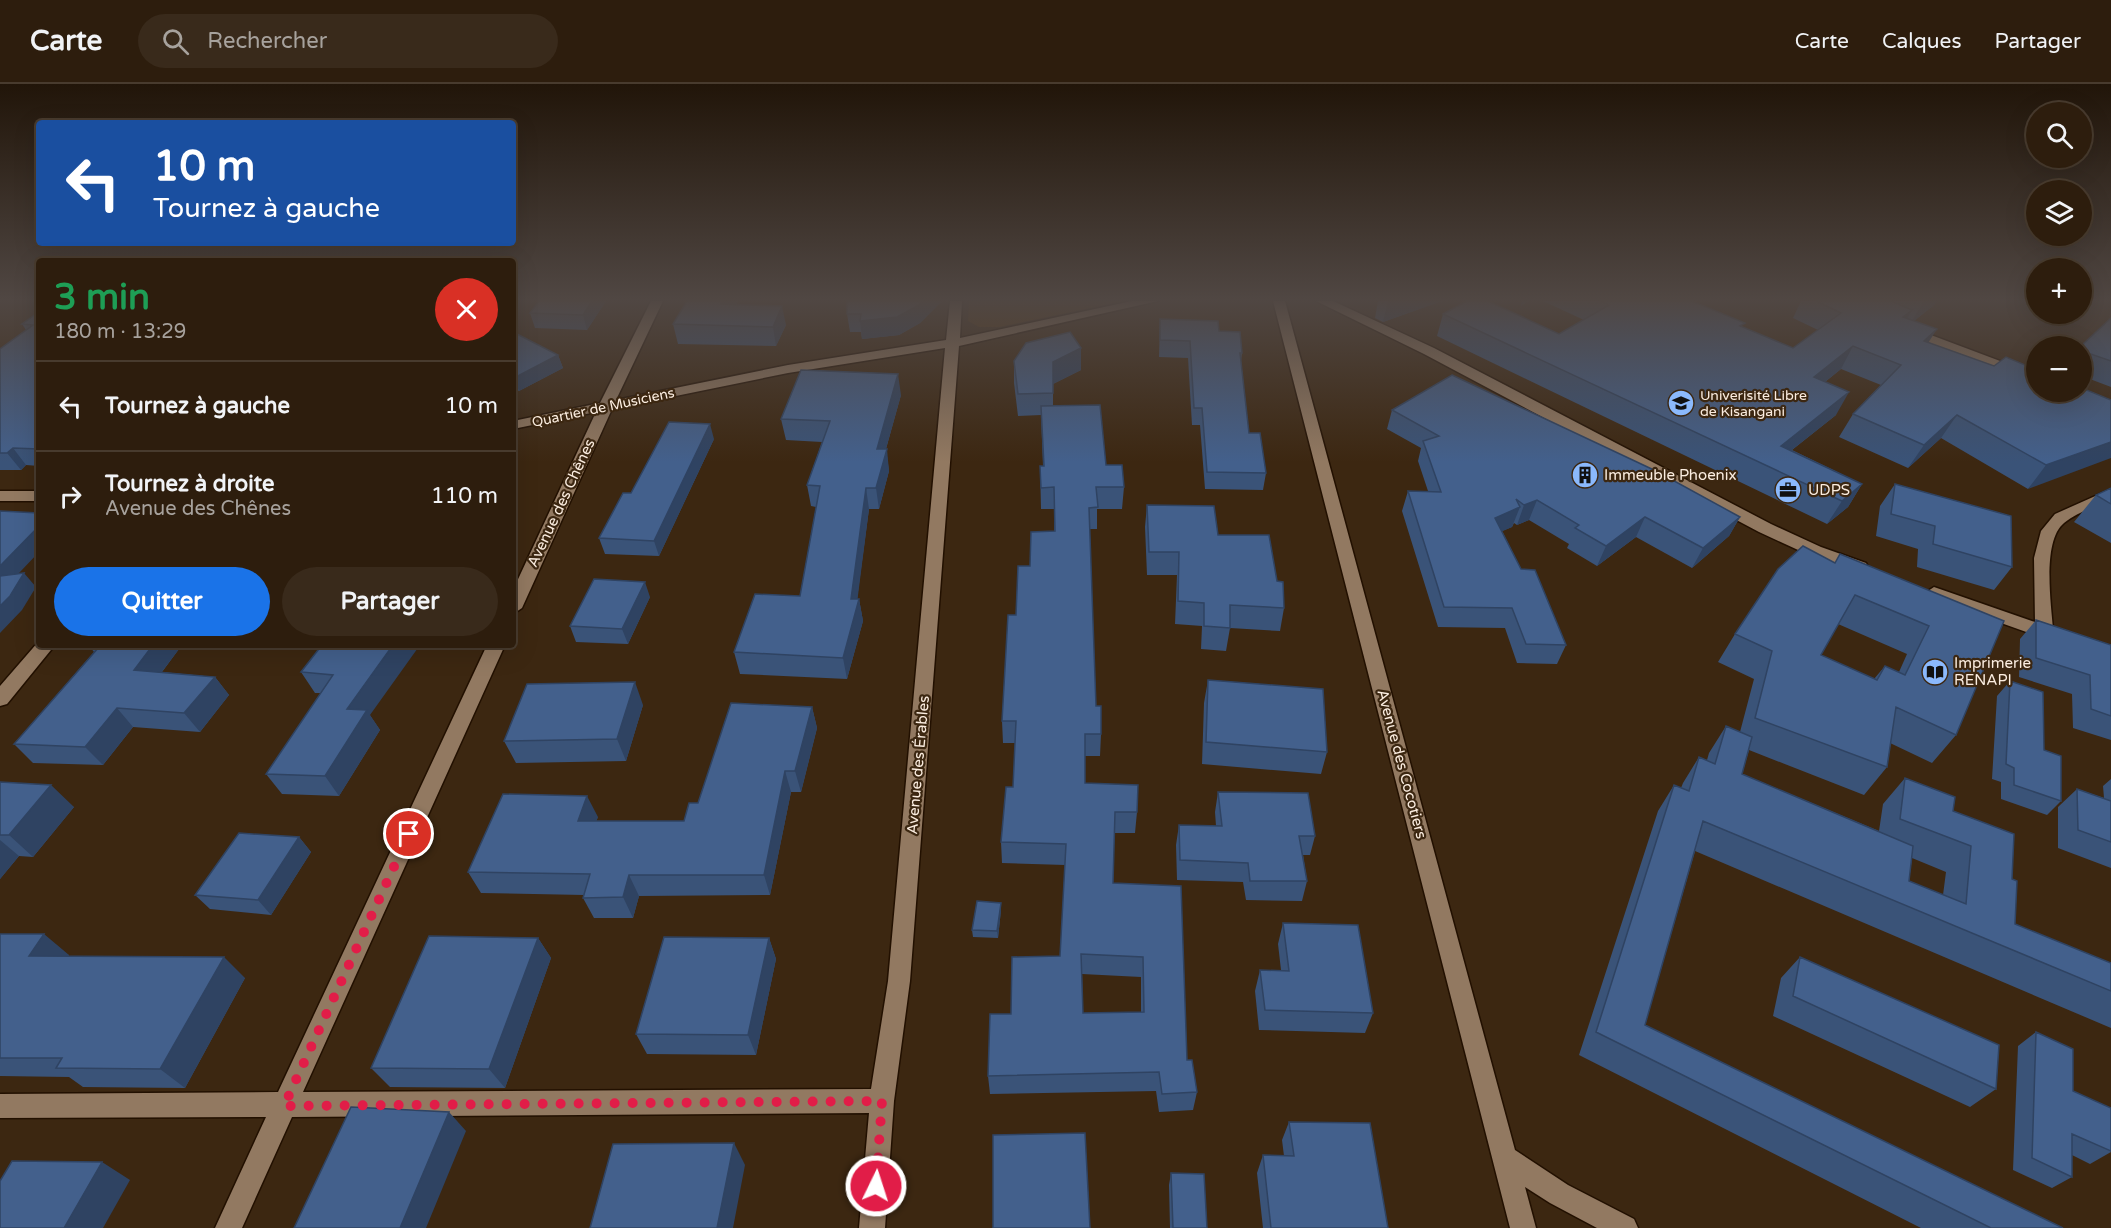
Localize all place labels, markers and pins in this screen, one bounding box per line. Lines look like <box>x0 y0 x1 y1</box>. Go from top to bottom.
place label: Univerisité Libre de Kisangani <box>1700 387 1807 420</box>
school or university icon: Univerisité Libre de Kisangani <box>1666 388 1696 418</box>
building icon: Immeuble Phoenix <box>1570 460 1600 490</box>
place label: Immeuble Phoenix <box>1604 466 1737 484</box>
office icon: UDPS <box>1773 475 1803 505</box>
place label: UDPS <box>1808 481 1850 499</box>
place label: Imprimerie RENAPI <box>1954 654 2031 689</box>
library icon: Imprimerie RENAPI <box>1920 657 1950 687</box>
pin <box>383 808 434 859</box>

